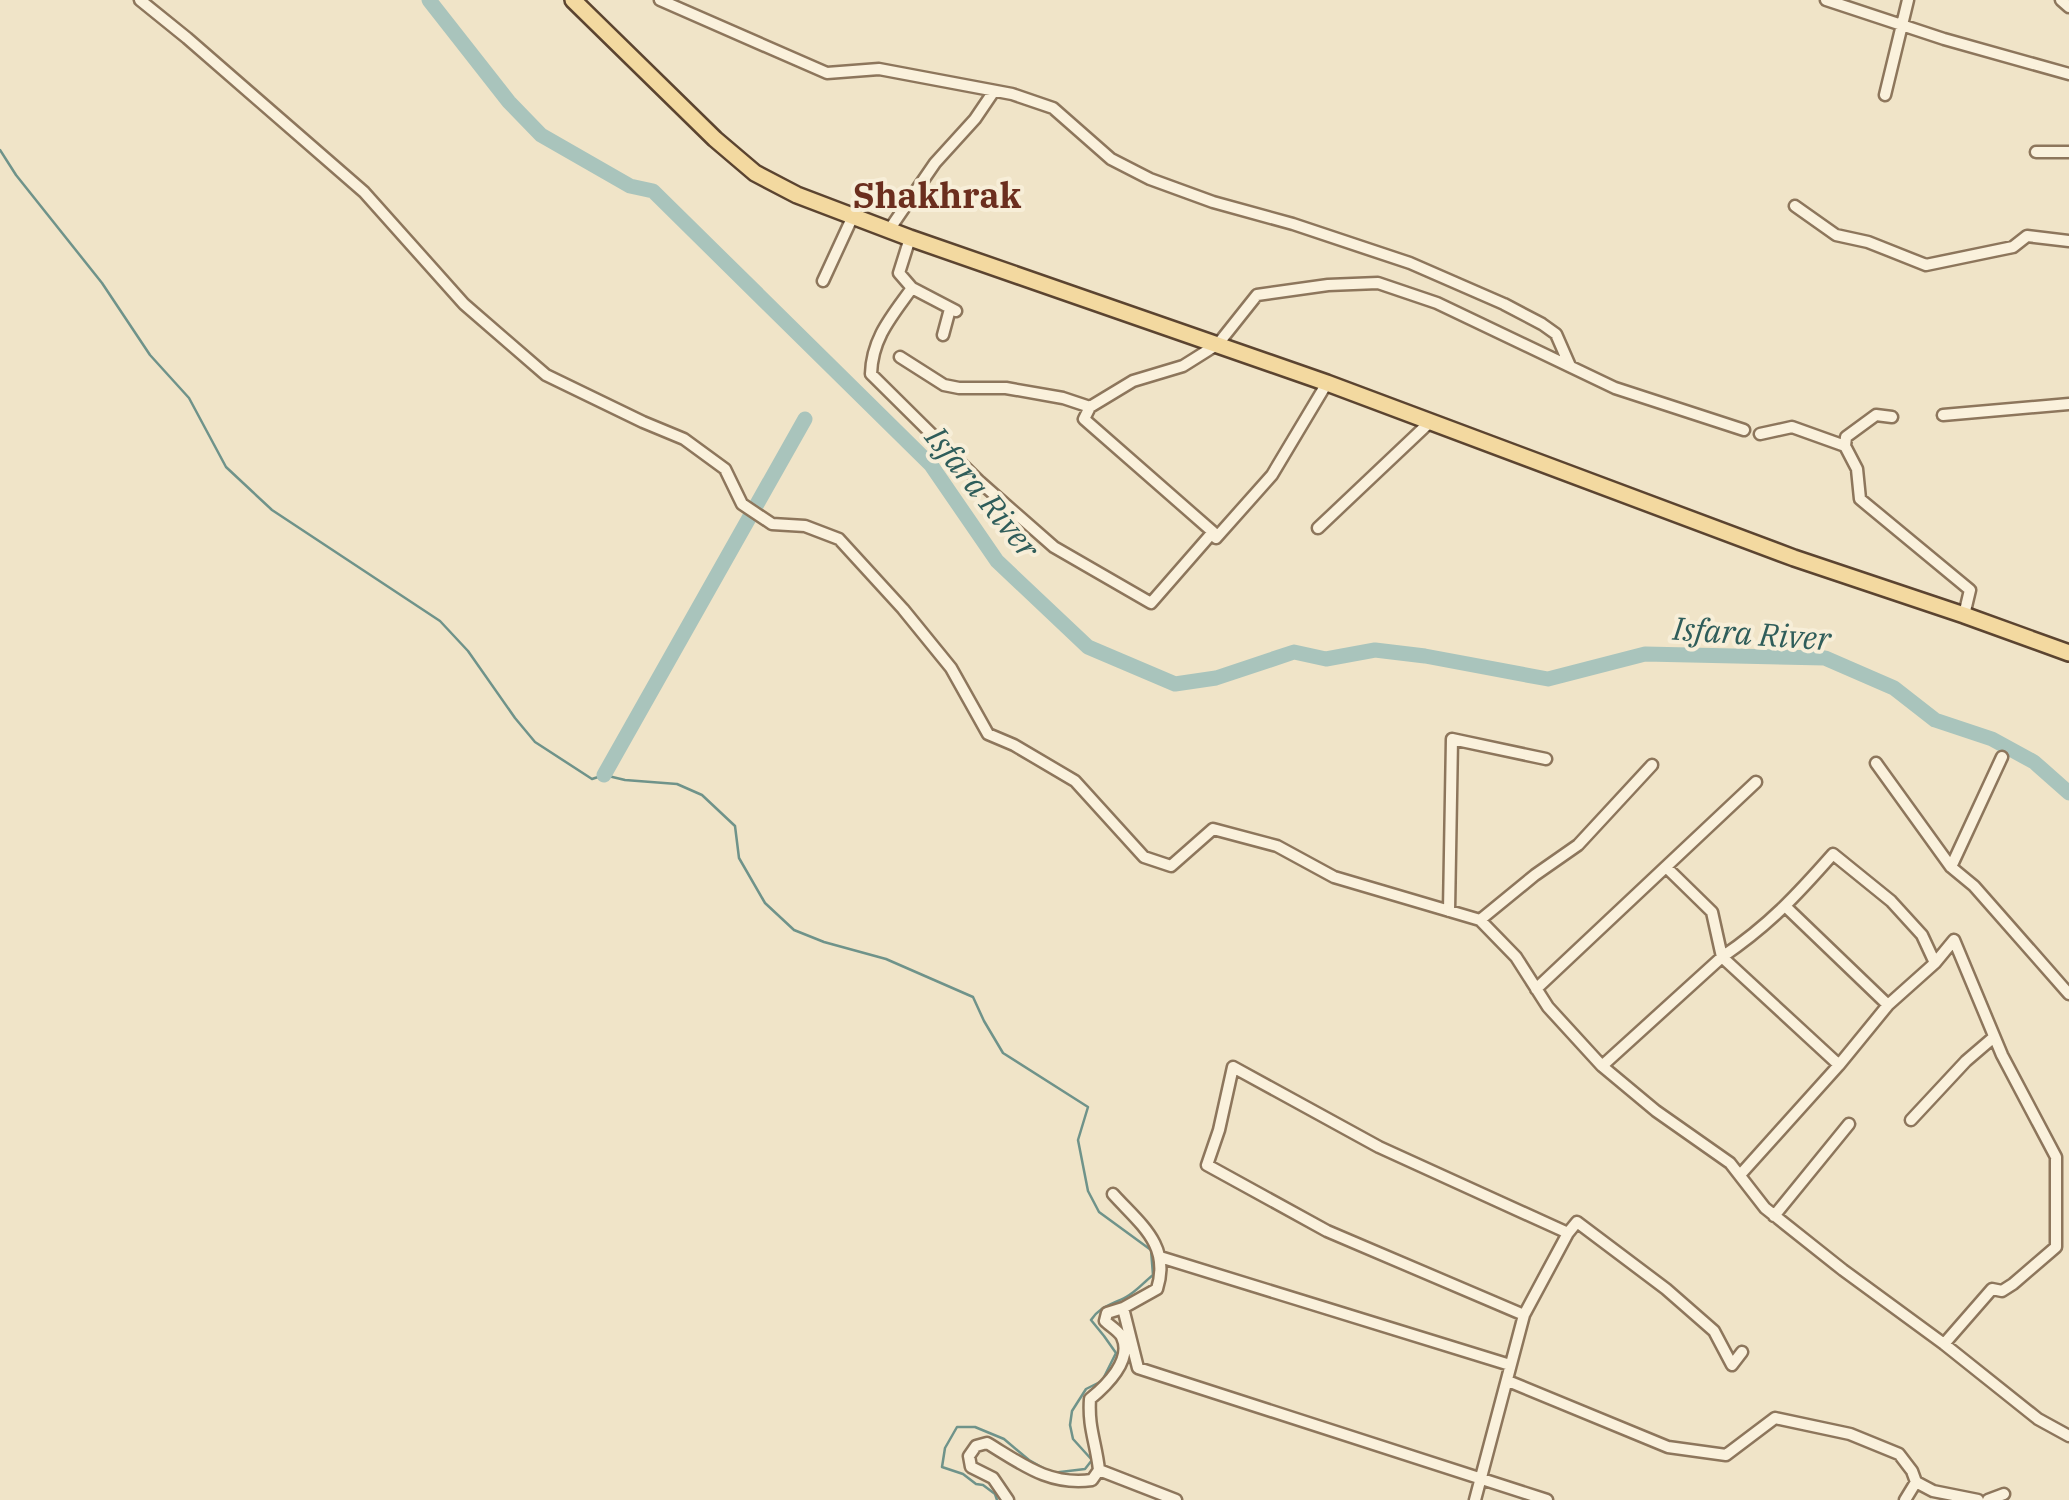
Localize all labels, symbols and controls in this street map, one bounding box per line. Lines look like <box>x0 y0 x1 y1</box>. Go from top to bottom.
district label: Shakhrak <box>853 172 1021 218</box>
water label: Isfara River <box>916 417 1050 568</box>
water label: Isfara River <box>1671 606 1833 660</box>

